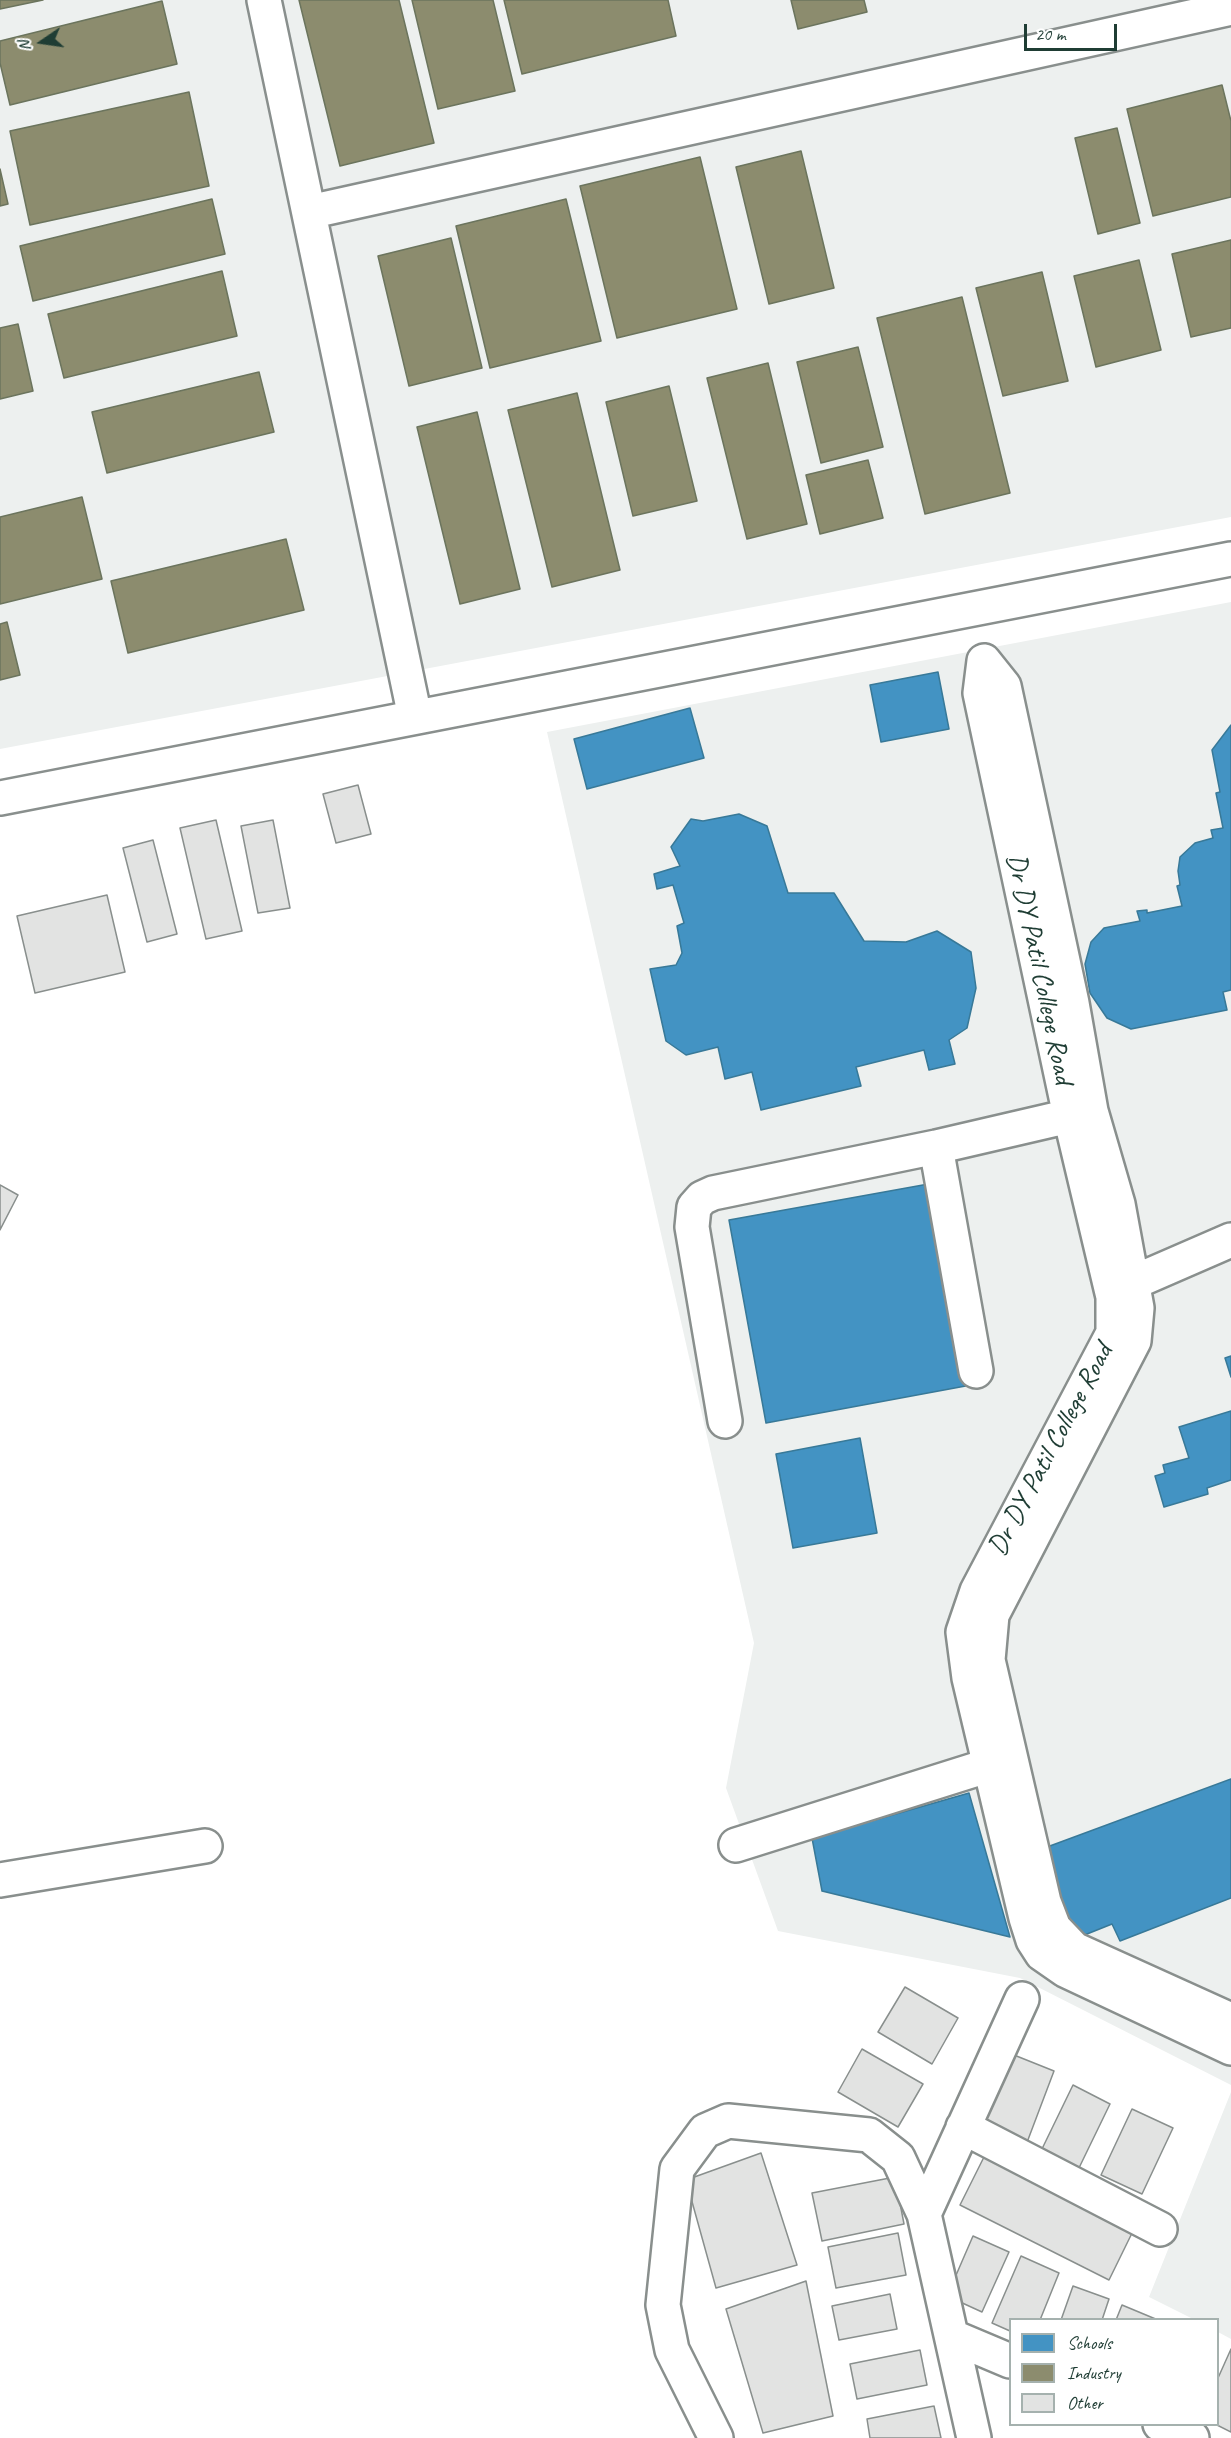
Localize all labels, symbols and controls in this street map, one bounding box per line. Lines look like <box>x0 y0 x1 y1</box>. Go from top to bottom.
north arrow <box>12 12 72 72</box>
scale bar <box>1027 12 1120 50</box>
text: 20 m <box>1035 23 1066 45</box>
text: N <box>14 39 35 53</box>
street label: Dr DY Patil College Road <box>998 851 1080 1087</box>
street label: Dr DY Patil College Road <box>981 1339 1121 1561</box>
legend <box>1009 2318 1219 2426</box>
text: Schools <box>1067 2332 1112 2354</box>
text: Industry <box>1067 2362 1121 2384</box>
text: Other <box>1067 2392 1103 2414</box>

